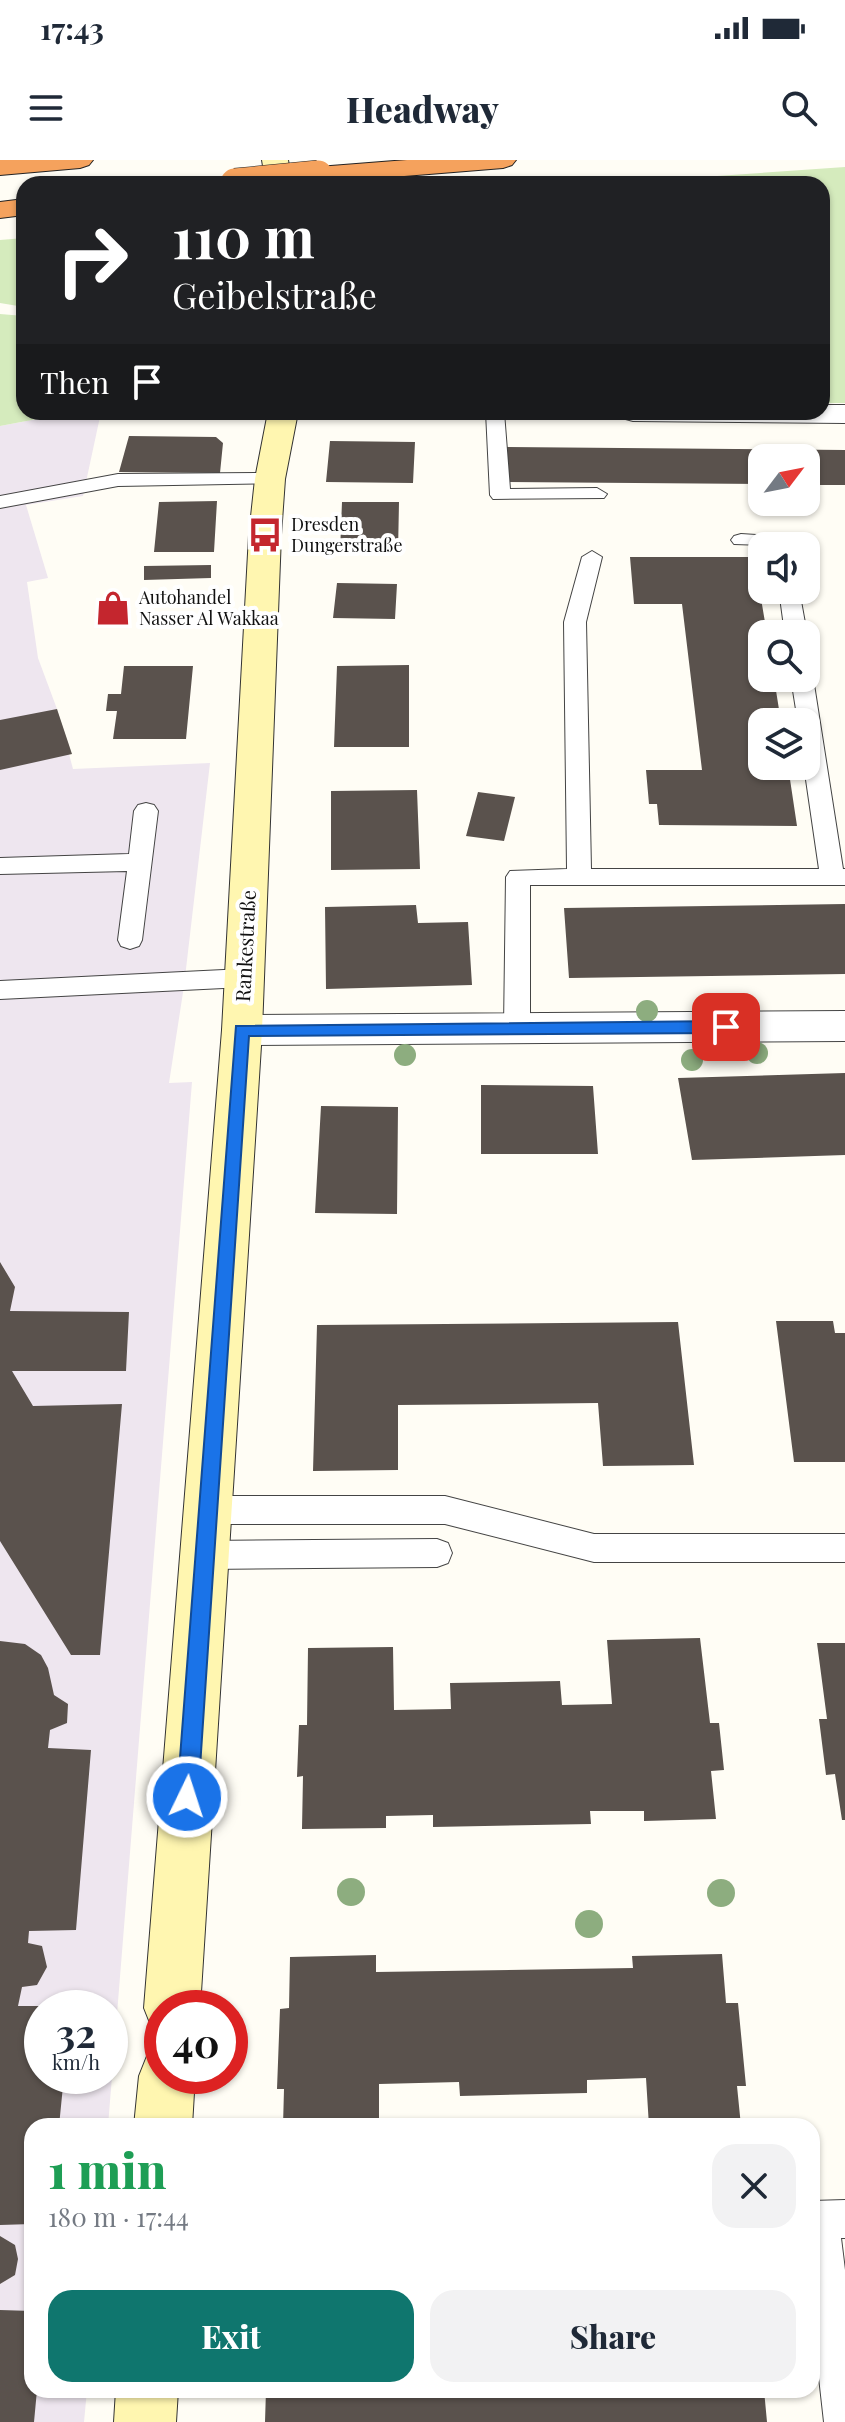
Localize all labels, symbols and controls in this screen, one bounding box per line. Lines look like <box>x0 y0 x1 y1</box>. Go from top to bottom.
text: 17:43 <box>40 8 104 48</box>
text: Headway <box>346 84 499 132</box>
icon: menu <box>24 86 68 130</box>
icon: search <box>777 86 821 130</box>
text: 110 m <box>172 198 315 273</box>
icon: right <box>40 208 144 312</box>
text: Geibelstraße <box>172 270 377 318</box>
icon: arrive <box>125 360 169 404</box>
text: Then <box>40 362 109 402</box>
north arrow <box>748 444 820 516</box>
map controls <box>748 444 820 780</box>
place label: Dresden Dungerstraße <box>291 512 403 557</box>
bus stop icon: Dresden Dungerstraße <box>246 516 284 554</box>
button: sound <box>748 532 820 604</box>
place label: Autohandel Nasser Al Wakkaa <box>138 585 279 630</box>
shop icon: Autohandel Nasser Al Wakkaa <box>94 589 132 627</box>
button: search <box>748 620 820 692</box>
button: layers <box>748 708 820 780</box>
street label: Rankestraße <box>228 889 261 1003</box>
pin <box>692 993 760 1061</box>
icon: arrive <box>704 1005 748 1049</box>
position arrow <box>145 1755 229 1839</box>
speed limit sign: 40 <box>144 1990 248 2094</box>
text: 32 <box>56 2005 96 2058</box>
text: km/h <box>52 2048 100 2075</box>
text: 1 min <box>48 2137 166 2201</box>
button: close <box>712 2144 796 2228</box>
text: 180 m · 17:44 <box>48 2199 189 2234</box>
button: Exit <box>48 2290 414 2382</box>
button: Share <box>430 2290 796 2382</box>

